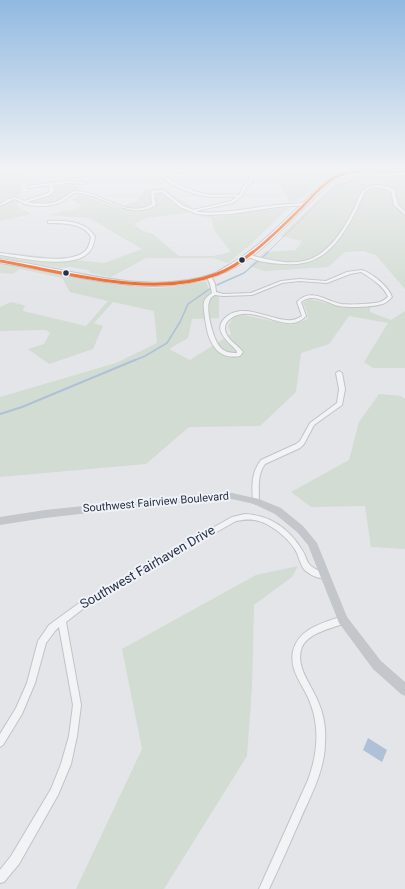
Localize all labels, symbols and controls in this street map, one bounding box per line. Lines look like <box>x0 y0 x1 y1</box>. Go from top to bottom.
unlabelled marker <box>237 255 247 265</box>
unlabelled marker <box>61 268 71 278</box>
street label: Southwest Fairview Boulevard <box>82 490 230 516</box>
street label: Southwest Fairhaven Drive <box>78 523 218 613</box>

